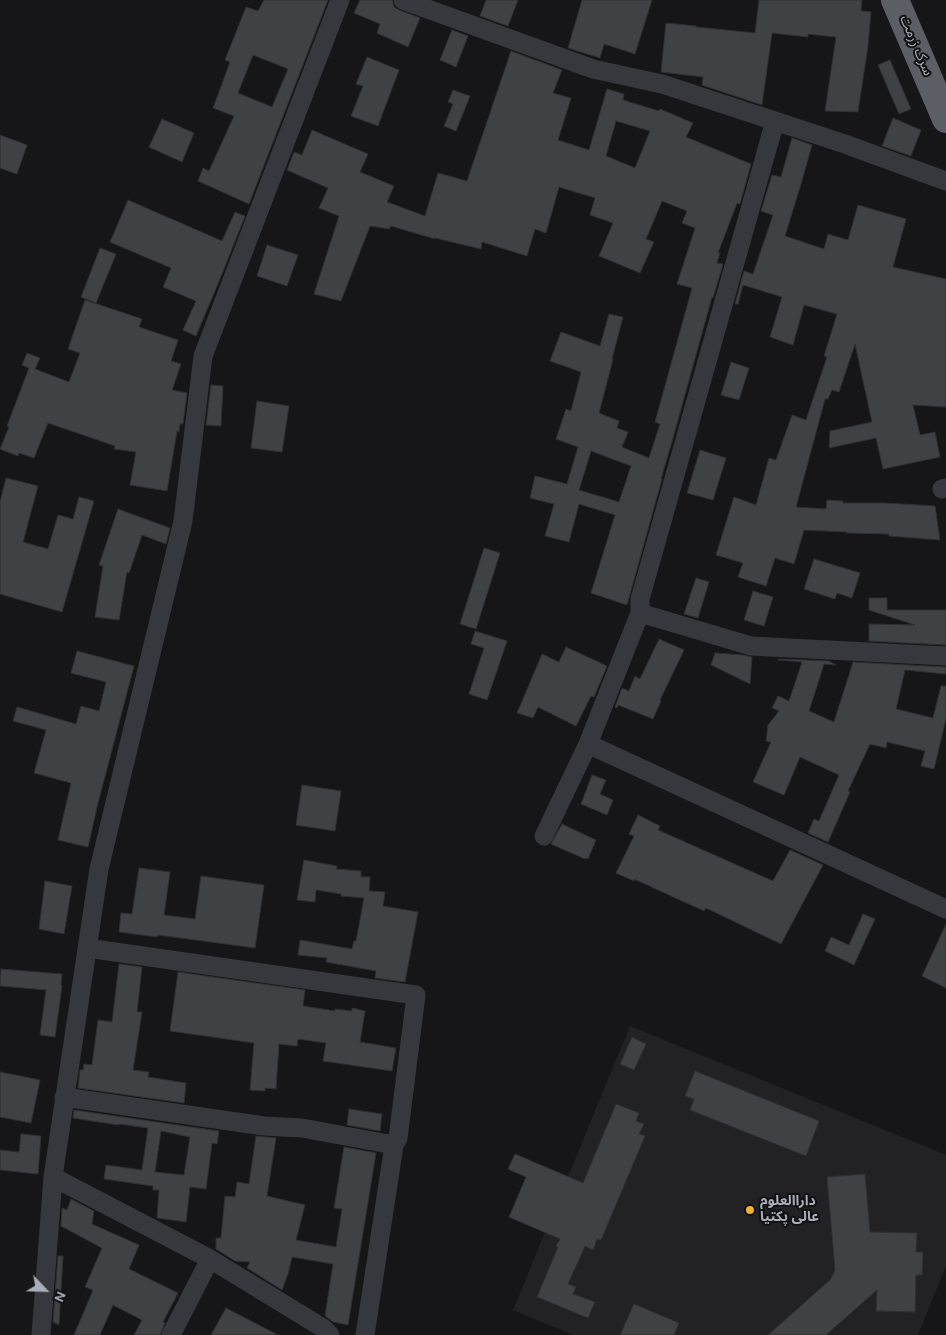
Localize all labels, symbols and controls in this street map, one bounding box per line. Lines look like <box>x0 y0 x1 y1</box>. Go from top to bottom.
street label: سرک زرمت <box>895 13 935 79</box>
place label: داراالعلوم عالی پکتیا <box>760 1194 819 1226</box>
marker: داراالعلوم عالی پکتیا <box>744 1204 756 1216</box>
north arrow <box>20 1265 70 1315</box>
text: N <box>49 1288 69 1304</box>

